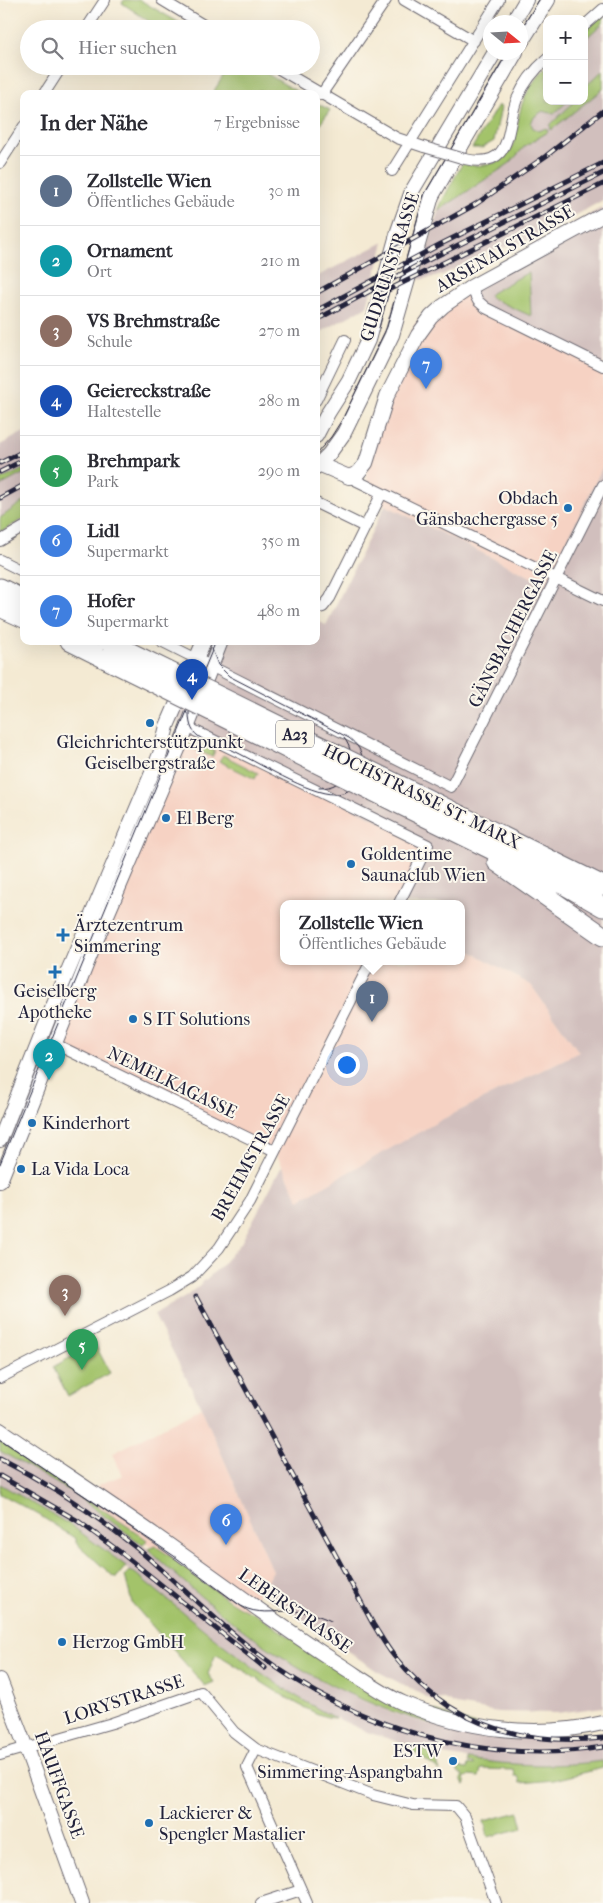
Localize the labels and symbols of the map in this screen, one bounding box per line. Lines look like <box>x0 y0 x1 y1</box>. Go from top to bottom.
north arrow <box>483 15 528 60</box>
street label: GUDRUNSTRASSE <box>356 190 424 344</box>
street label: ARSENALSTRASSE <box>431 201 578 298</box>
pin: 7 <box>410 348 442 389</box>
place label: Obdach Gänsbachergasse 5 <box>416 488 558 530</box>
marker: Obdach Gänsbachergasse 5 <box>562 502 574 514</box>
street label: GÄNSBACHERGASSE <box>463 546 562 711</box>
pin: 4 <box>176 659 208 700</box>
marker: Gleichrichterstützpunkt Geiselbergstraße <box>144 717 156 729</box>
road number: A23 <box>276 721 314 748</box>
place label: Gleichrichterstützpunkt Geiselbergstraße <box>57 732 244 774</box>
street label: HOCHSTRASSE ST. MARX <box>320 740 524 854</box>
place label: El Berg <box>176 808 234 829</box>
marker: El Berg <box>160 812 172 824</box>
place label: Goldentime Saunaclub Wien <box>361 844 486 886</box>
marker: Goldentime Saunaclub Wien <box>345 858 357 870</box>
place label: Ärztezentrum Simmering <box>73 914 183 957</box>
marker: Ärztezentrum Simmering <box>56 928 70 942</box>
marker: Geiselberg Apotheke <box>49 966 61 978</box>
place label: Geiselberg Apotheke <box>14 981 97 1023</box>
pin: 1 <box>356 981 388 1022</box>
place label: S IT Solutions <box>143 1009 251 1030</box>
marker: S IT Solutions <box>127 1013 139 1025</box>
pin: 2 <box>33 1039 65 1080</box>
street label: NEMELKAGASSE <box>104 1043 240 1123</box>
your location <box>334 1052 360 1078</box>
street label: BREHMSTRASSE <box>207 1091 295 1225</box>
place label: Kinderhort <box>42 1113 131 1134</box>
marker: Kinderhort <box>26 1117 38 1129</box>
place label: La Vida Loca <box>31 1159 130 1180</box>
marker: La Vida Loca <box>15 1163 27 1175</box>
pin: 3 <box>49 1275 81 1316</box>
pin: 5 <box>66 1329 98 1370</box>
pin: 6 <box>210 1504 242 1545</box>
street label: LEBERSTRASSE <box>234 1564 356 1658</box>
place label: Herzog GmbH <box>72 1632 184 1653</box>
marker: Herzog GmbH <box>56 1636 68 1648</box>
street label: LORYSTRASSE <box>61 1671 187 1729</box>
street label: HAUFFGASSE <box>30 1728 88 1842</box>
place label: ESTW Simmering-Aspangbahn <box>257 1741 444 1783</box>
marker: ESTW Simmering-Aspangbahn <box>447 1755 459 1767</box>
place label: Lackierer & Spengler Mastalier <box>159 1803 306 1845</box>
marker: Lackierer & Spengler Mastalier <box>143 1817 155 1829</box>

